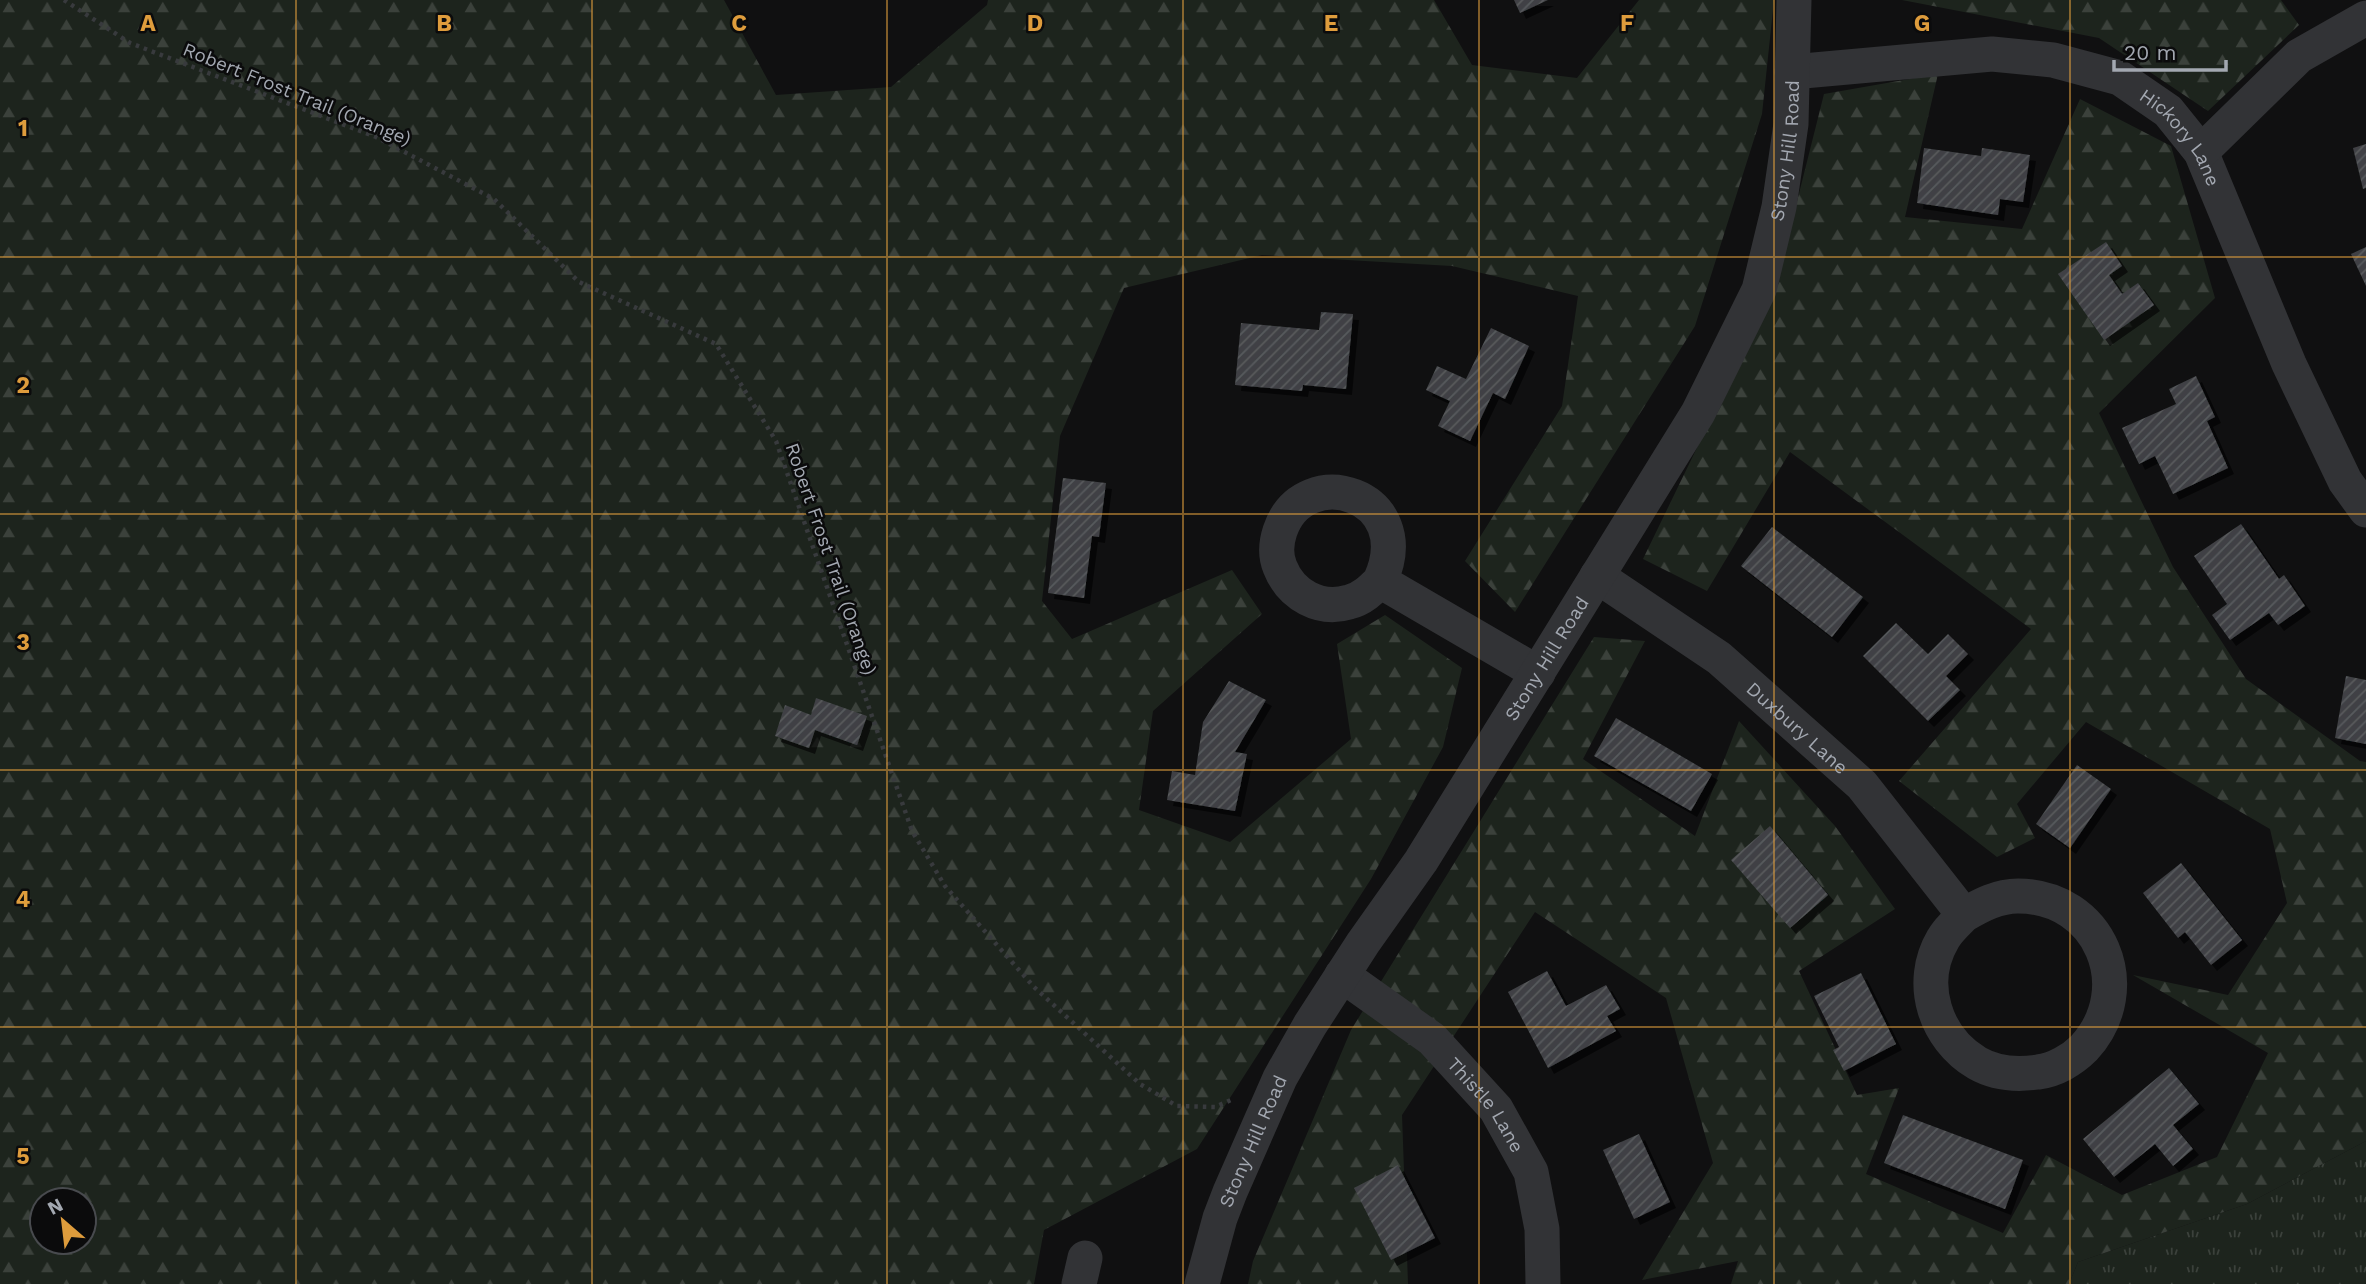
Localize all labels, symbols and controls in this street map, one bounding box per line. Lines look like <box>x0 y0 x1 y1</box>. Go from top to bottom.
text: A <box>140 10 156 37</box>
text: B <box>436 10 452 37</box>
text: C <box>731 10 747 37</box>
text: D <box>1027 10 1043 37</box>
text: E <box>1324 10 1338 37</box>
text: F <box>1620 10 1634 37</box>
text: G <box>1914 10 1930 37</box>
scale bar <box>2114 28 2226 72</box>
street label: Robert Frost Trail (Orange) <box>180 38 414 150</box>
text: 20 m <box>2124 40 2176 65</box>
street label: Stony Hill Road <box>1765 80 1804 223</box>
street label: Hickory Lane <box>2135 84 2225 189</box>
text: 1 <box>18 115 28 142</box>
text: 2 <box>16 372 30 399</box>
street label: Robert Frost Trail (Orange) <box>780 440 882 678</box>
street label: Stony Hill Road <box>1499 592 1593 725</box>
text: 3 <box>16 629 30 656</box>
street label: Duxbury Lane <box>1742 677 1853 779</box>
text: 4 <box>16 886 31 913</box>
street label: Thistle Lane <box>1443 1052 1529 1156</box>
street label: Stony Hill Road <box>1214 1071 1291 1210</box>
text: 5 <box>16 1143 30 1170</box>
north arrow <box>28 1186 98 1256</box>
text: N <box>44 1193 67 1220</box>

